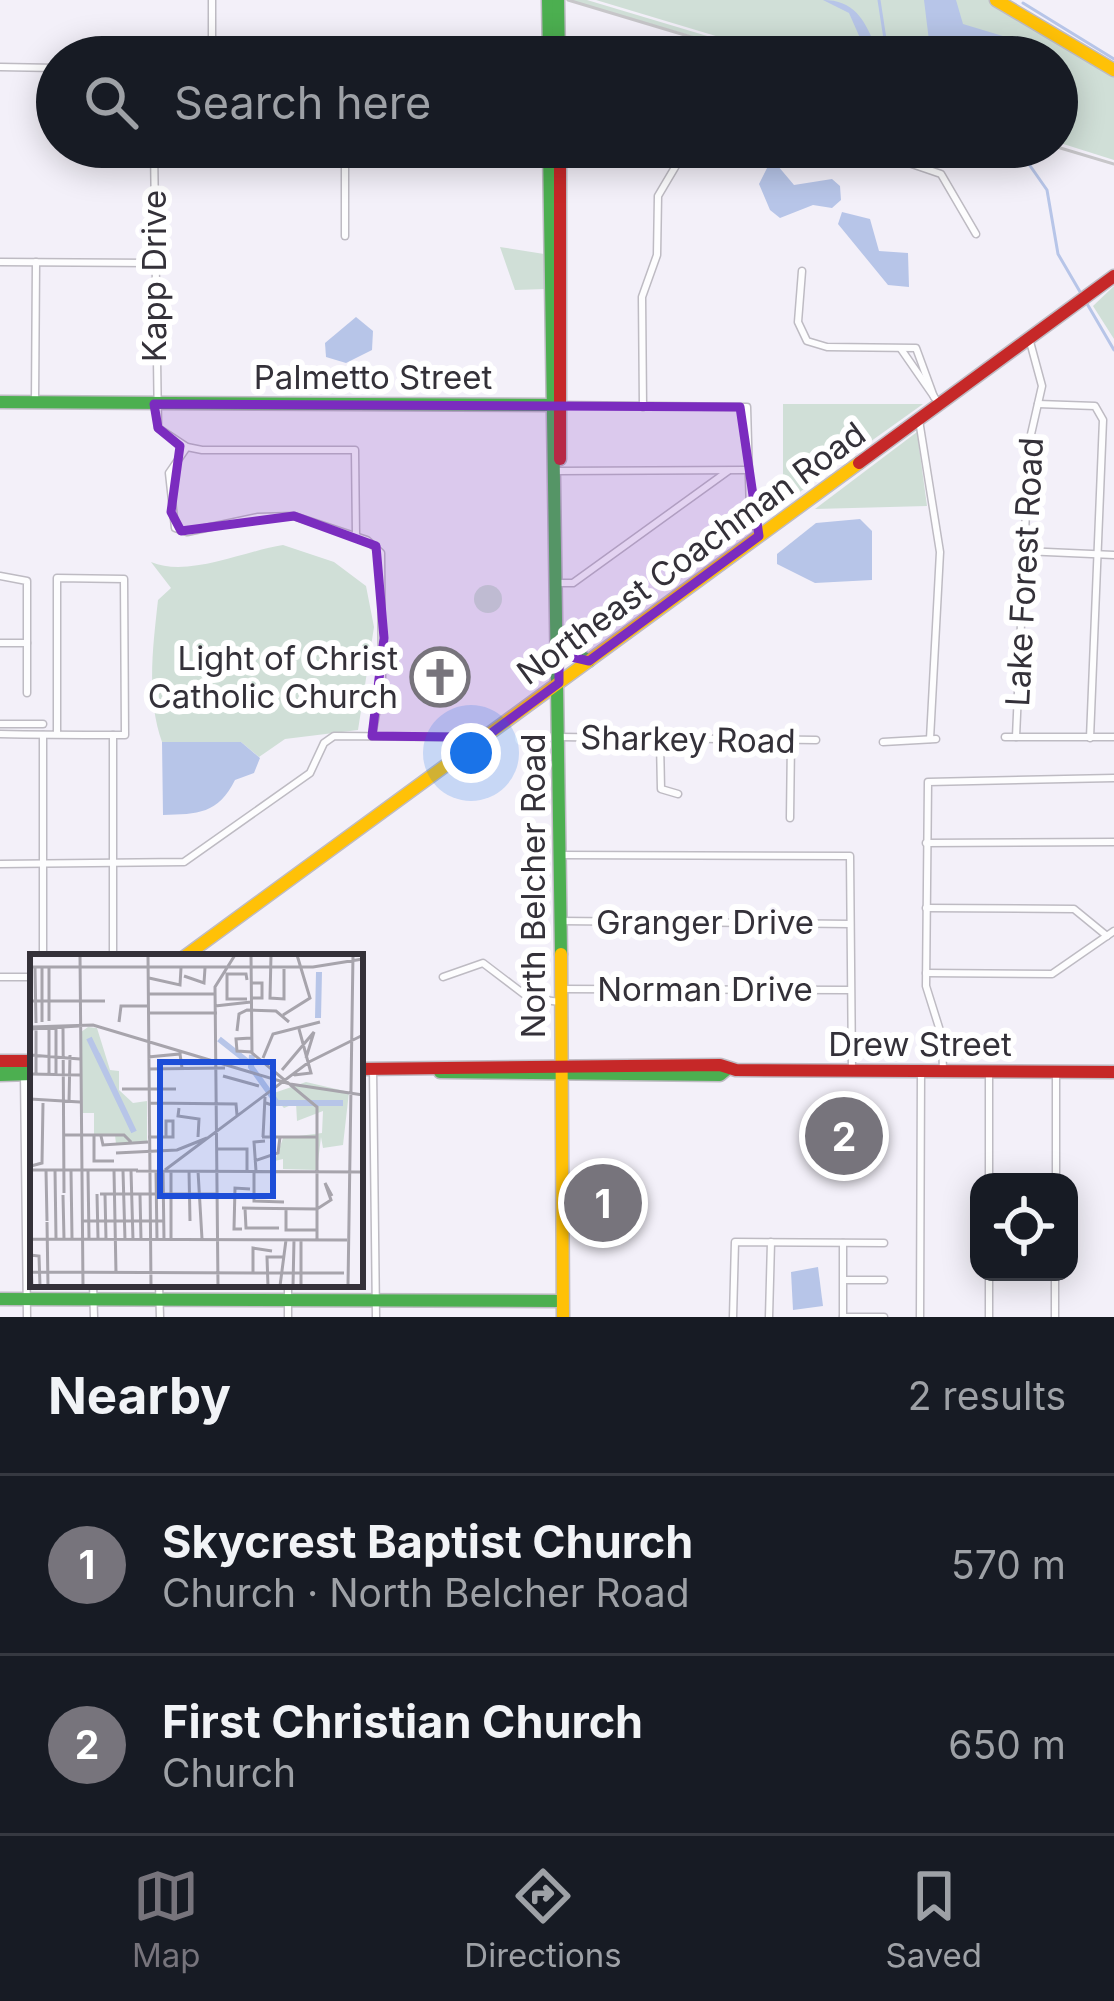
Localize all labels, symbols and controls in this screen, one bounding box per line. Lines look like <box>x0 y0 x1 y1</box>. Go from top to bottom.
search box <box>36 36 1078 168</box>
icon: search <box>78 69 144 135</box>
text: Search here <box>174 75 431 130</box>
street label: Kapp Drive <box>134 190 174 362</box>
street label: Palmetto Street <box>254 357 492 397</box>
street label: Northeast Coachman Road <box>509 413 873 693</box>
street label: Lake Forest Road <box>997 437 1051 707</box>
place label: Light of Christ Catholic Church <box>148 638 398 716</box>
church icon: Light of Christ Catholic Church <box>409 646 471 708</box>
street label: Sharkey Road <box>580 717 796 761</box>
your location <box>441 723 501 783</box>
street label: North Belcher Road <box>513 734 553 1038</box>
street label: Granger Drive <box>596 902 814 942</box>
inset map <box>30 954 363 1287</box>
street label: Norman Drive <box>597 969 813 1009</box>
street label: Drew Street <box>828 1024 1012 1064</box>
pin: 2 <box>805 1091 883 1181</box>
pin: 1 <box>564 1158 642 1248</box>
map controls <box>970 1173 1078 1281</box>
button: locate <box>970 1173 1078 1281</box>
text: Nearby <box>48 1365 231 1426</box>
text: 2 results <box>908 1372 1066 1419</box>
text: Skycrest Baptist Church <box>162 1514 693 1569</box>
text: 1 <box>79 1541 95 1588</box>
text: 570 m <box>951 1541 1066 1588</box>
text: Church · North Belcher Road <box>162 1569 690 1616</box>
text: First Christian Church <box>162 1694 643 1749</box>
text: 2 <box>75 1721 99 1768</box>
text: 650 m <box>948 1721 1066 1768</box>
text: Church <box>162 1749 296 1796</box>
tab: Map <box>132 1863 200 1975</box>
tab: Directions <box>464 1863 622 1975</box>
tab: Saved <box>885 1863 982 1975</box>

